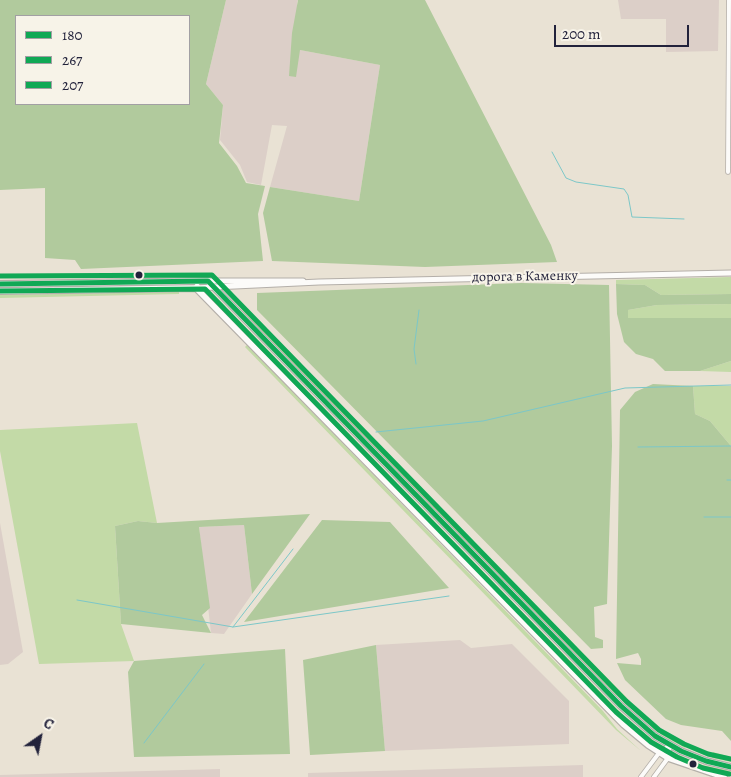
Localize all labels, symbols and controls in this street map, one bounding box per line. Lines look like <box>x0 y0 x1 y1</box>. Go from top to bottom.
legend <box>15 15 190 105</box>
scale bar <box>556 15 691 47</box>
text: 200 m <box>562 24 601 44</box>
text: 180 <box>62 25 82 45</box>
text: 267 <box>62 50 82 70</box>
text: 207 <box>62 75 83 95</box>
street label: дорога в Каменку <box>472 268 578 286</box>
unlabelled marker <box>134 270 144 280</box>
north arrow <box>15 712 65 762</box>
text: С <box>40 714 57 734</box>
unlabelled marker <box>688 759 698 769</box>

